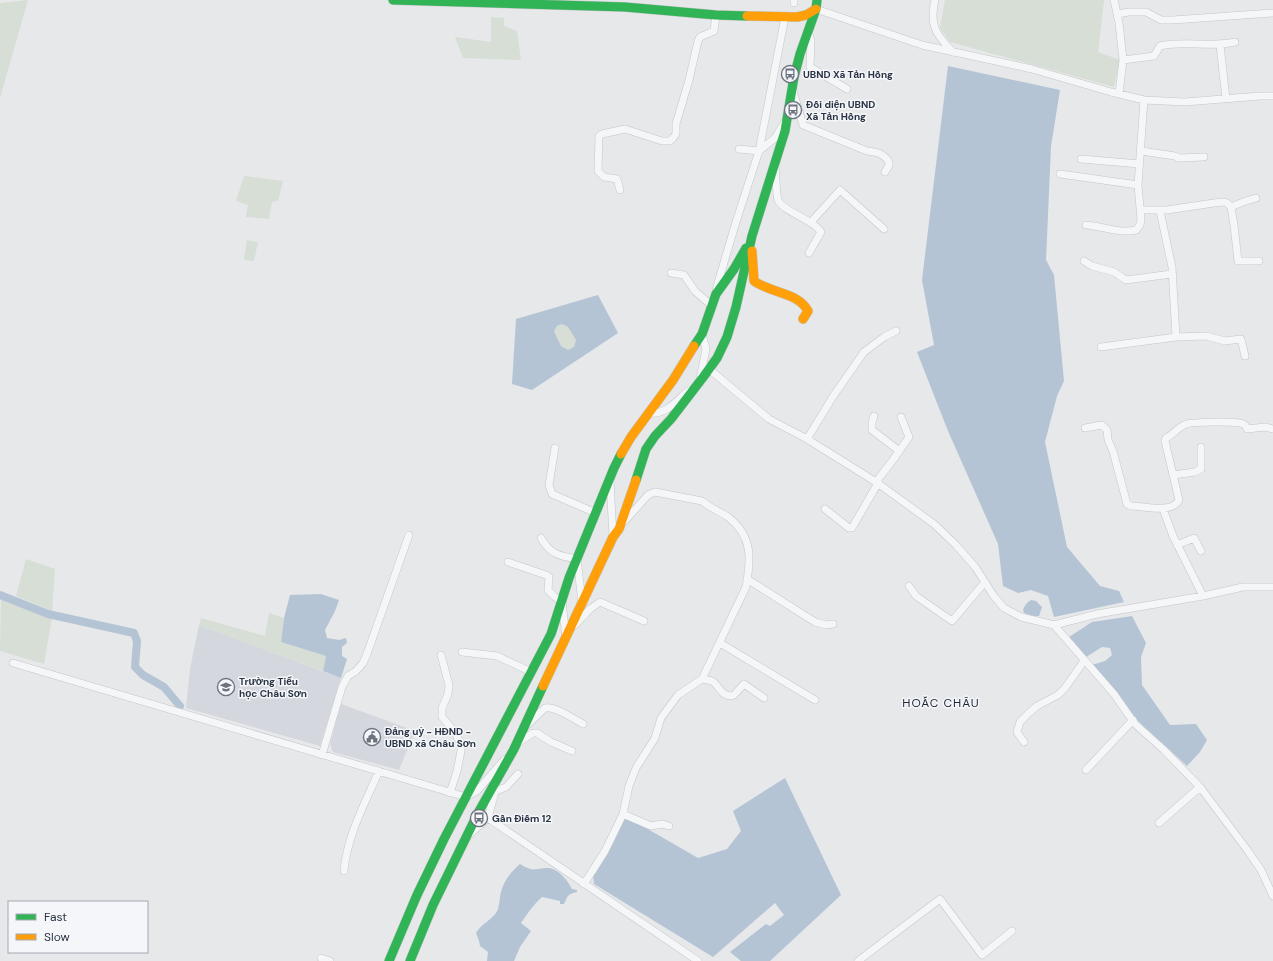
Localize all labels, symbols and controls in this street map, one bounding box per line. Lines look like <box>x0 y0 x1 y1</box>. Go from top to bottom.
bus stop icon: UBND Xã Tản Hồng <box>780 64 800 84</box>
place label: UBND Xã Tản Hồng <box>803 68 893 81</box>
place label: Đối diện UBND Xã Tản Hồng <box>806 98 875 123</box>
bus stop icon: Đối diện UBND Xã Tản Hồng <box>783 100 803 120</box>
place label: Trường Tiểu học Châu Sơn <box>239 675 307 700</box>
school or university icon: Trường Tiểu học Châu Sơn <box>216 677 236 697</box>
district label: HOẮC CHÂU <box>902 695 980 711</box>
place label: Đảng uỷ - HĐND - UBND xã Châu Sơn <box>385 725 476 750</box>
public building icon: Đảng uỷ - HĐND - UBND xã Châu Sơn <box>362 727 382 747</box>
bus stop icon: Gần Điếm 12 <box>469 808 489 828</box>
place label: Gần Điếm 12 <box>492 812 552 825</box>
legend <box>8 901 148 953</box>
text: Fast <box>44 909 67 925</box>
text: Slow <box>44 929 70 945</box>

